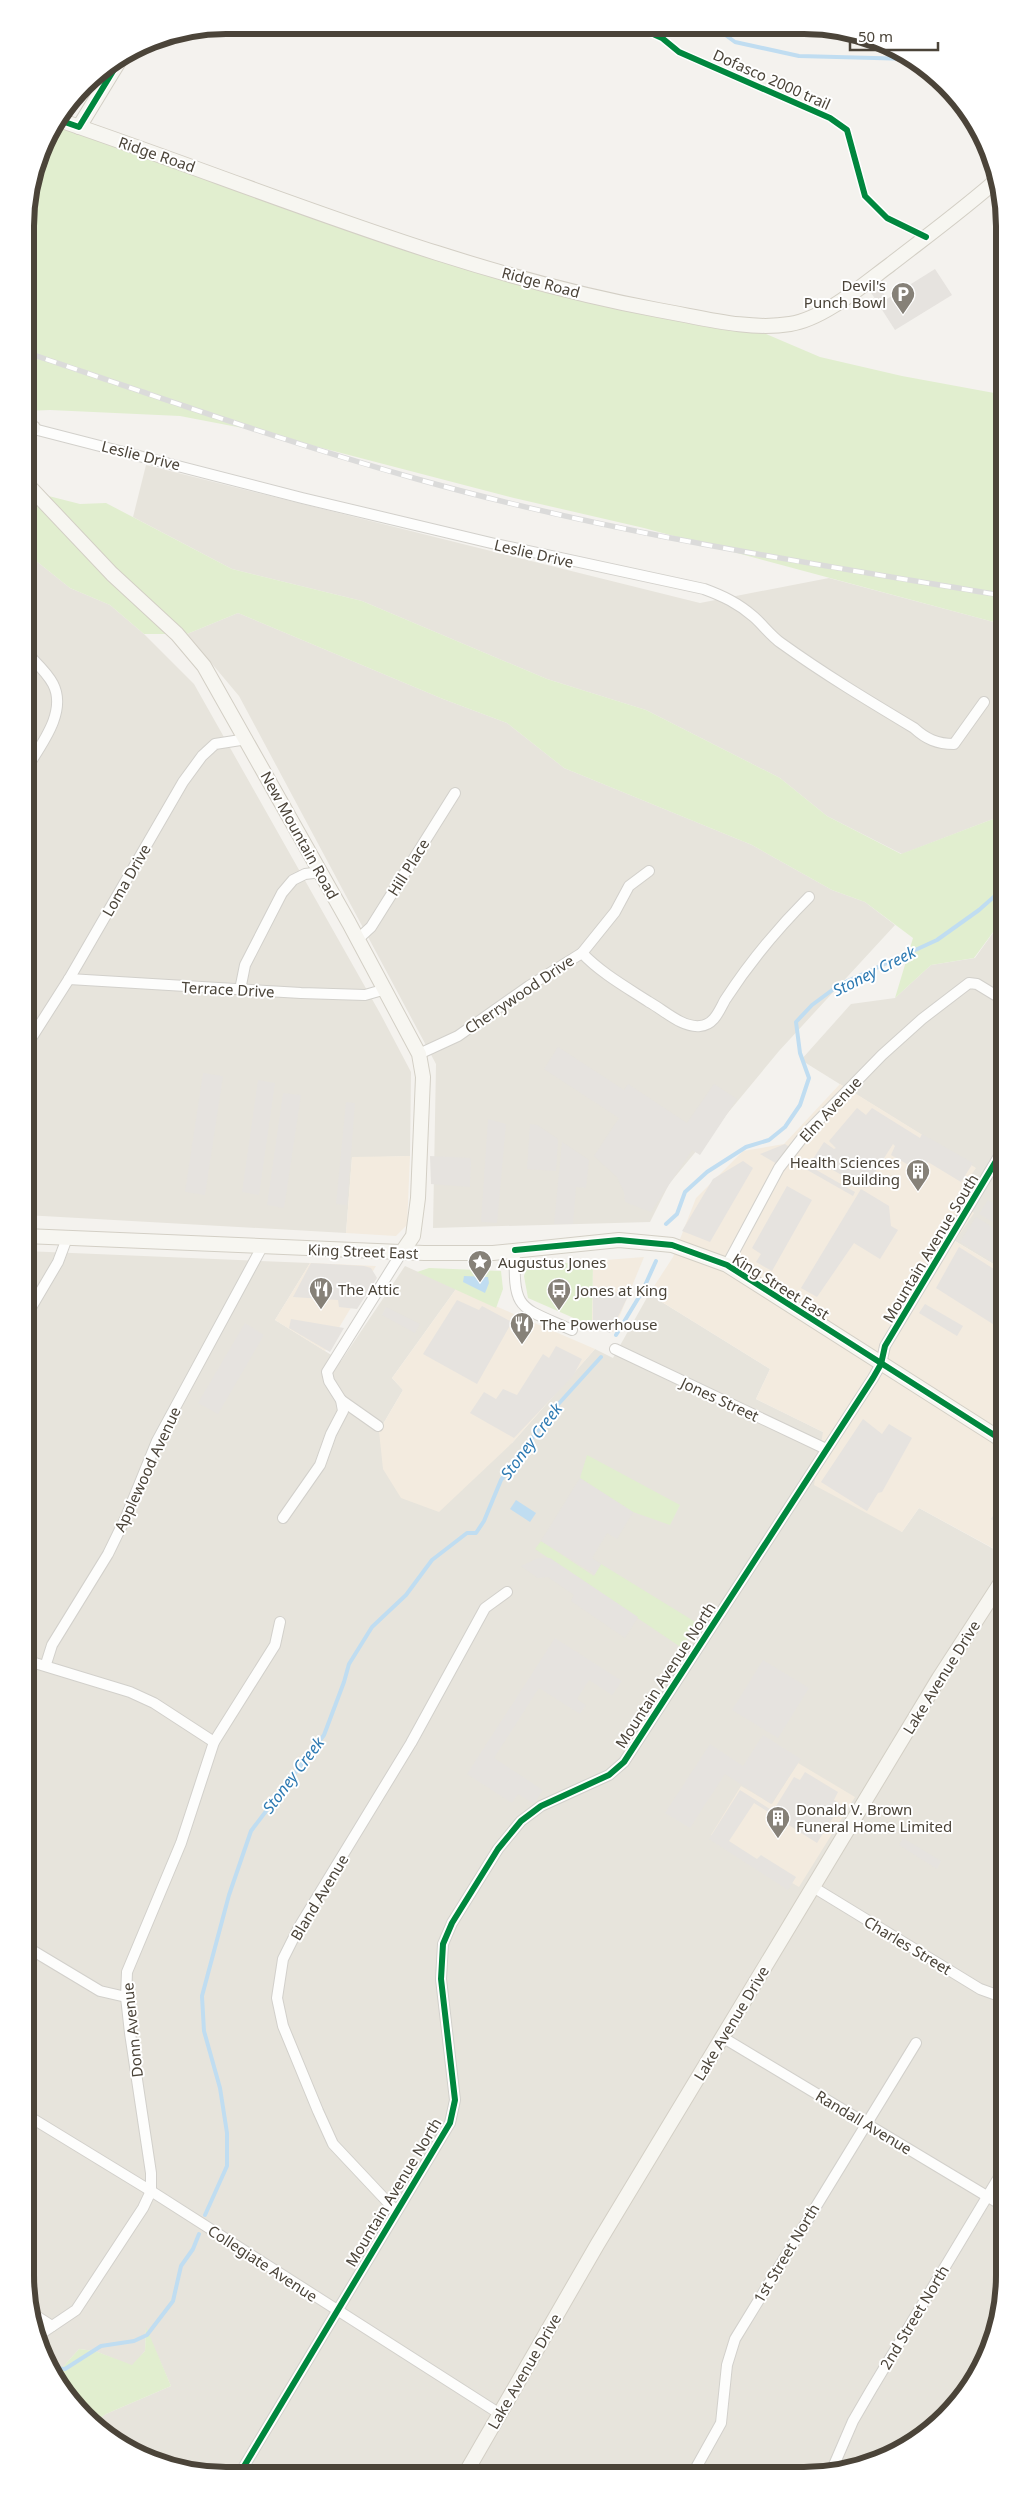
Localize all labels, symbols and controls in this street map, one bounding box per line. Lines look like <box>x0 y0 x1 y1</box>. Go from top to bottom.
scale bar <box>850 20 938 52</box>
text: 50 m <box>858 26 893 46</box>
street label: Dofasco 2000 trail <box>710 44 834 114</box>
street label: Ridge Road <box>116 132 198 176</box>
street label: Ridge Road <box>500 262 582 302</box>
place label: Devil's Punch Bowl <box>804 275 886 312</box>
parking icon: Devil's Punch Bowl <box>890 281 916 315</box>
street label: Leslie Drive <box>99 436 183 474</box>
street label: Leslie Drive <box>492 534 576 572</box>
street label: New Mountain Road <box>256 767 344 903</box>
street label: Hill Place <box>383 835 433 899</box>
street label: Loma Drive <box>97 840 155 920</box>
water label: Stoney Creek <box>829 940 920 1001</box>
street label: Cherrywood Drive <box>461 950 577 1038</box>
street label: Terrace Drive <box>181 977 275 1001</box>
street label: Elm Avenue <box>794 1072 866 1146</box>
place label: Health Sciences Building <box>790 1152 900 1189</box>
building icon: Health Sciences Building <box>905 1158 931 1192</box>
street label: Mountain Avenue South <box>878 1170 982 1326</box>
street label: King Street East <box>307 1239 419 1263</box>
street label: King Street East <box>729 1248 834 1324</box>
place icon: Augustus Jones <box>467 1249 493 1283</box>
place label: Augustus Jones <box>498 1252 606 1272</box>
restaurant icon: The Attic <box>308 1276 334 1310</box>
bus stop icon: Jones at King <box>546 1277 572 1311</box>
place label: The Attic <box>338 1279 399 1299</box>
place label: Jones at King <box>574 1280 667 1300</box>
restaurant icon: The Powerhouse <box>509 1311 535 1345</box>
place label: The Powerhouse <box>540 1314 658 1334</box>
street label: Jones Street <box>676 1371 763 1426</box>
water label: Stoney Creek <box>495 1397 568 1484</box>
street label: Applewood Avenue <box>109 1403 185 1535</box>
street label: Mountain Avenue North <box>610 1598 720 1752</box>
street label: Lake Avenue Drive <box>898 1616 984 1738</box>
water label: Stoney Creek <box>257 1731 330 1818</box>
place label: Donald V. Brown Funeral Home Limited <box>796 1799 952 1836</box>
building icon: Donald V. Brown Funeral Home Limited <box>765 1805 791 1839</box>
street label: Bland Avenue <box>285 1850 353 1944</box>
street label: Charles Street <box>861 1911 956 1979</box>
street label: Lake Avenue Drive <box>689 1962 773 2084</box>
street label: Donn Avenue <box>117 1982 147 2078</box>
street label: Randall Avenue <box>812 2085 916 2159</box>
street label: Mountain Avenue North <box>341 2114 445 2270</box>
street label: 1st Street North <box>749 2200 823 2306</box>
street label: Collegiate Avenue <box>204 2220 322 2306</box>
street label: 2nd Street North <box>875 2261 953 2373</box>
street label: Lake Avenue Drive <box>483 2310 565 2432</box>

